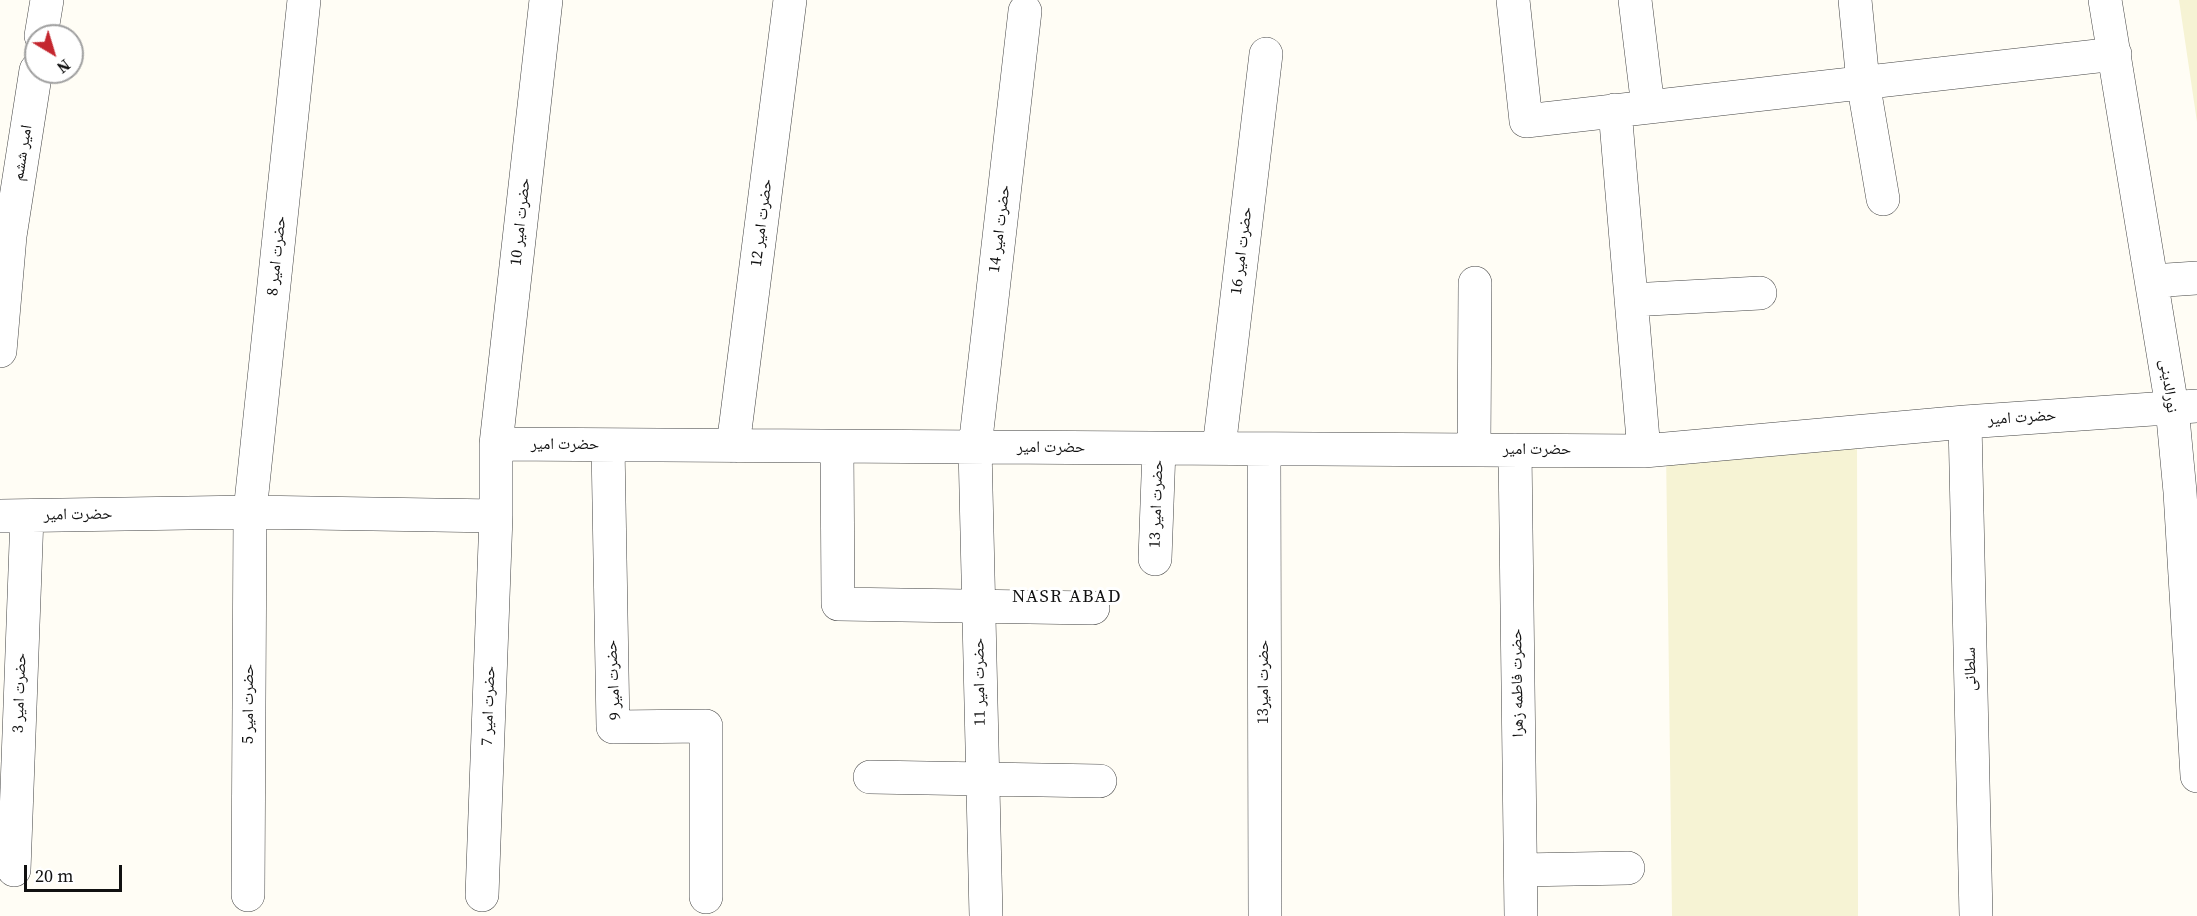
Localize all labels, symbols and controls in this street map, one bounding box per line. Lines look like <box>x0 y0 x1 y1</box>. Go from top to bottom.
north arrow <box>24 24 84 84</box>
text: N <box>52 54 75 79</box>
street label: امیر ششم <box>9 124 37 182</box>
street label: حضرت امیر 10 <box>507 177 535 267</box>
street label: حضرت امیر 12 <box>747 178 777 268</box>
street label: حضرت امیر 14 <box>985 184 1015 274</box>
street label: حضرت امیر 16 <box>1227 206 1257 296</box>
street label: حضرت امیر 8 <box>263 215 291 297</box>
street label: نورالدینی <box>2155 358 2181 414</box>
street label: حضرت امیر <box>1987 406 2057 430</box>
street label: حضرت امیر <box>531 435 599 455</box>
street label: حضرت امیر <box>1017 438 1085 458</box>
street label: حضرت امیر <box>1503 440 1571 460</box>
street label: حضرت امیر 13 <box>1146 460 1168 548</box>
street label: حضرت امیر <box>44 505 112 525</box>
district label: NASR ABAD <box>1012 586 1122 608</box>
street label: حضرت فاطمه زهرا <box>1507 629 1529 737</box>
street label: حضرت امیر 11 <box>970 638 990 726</box>
street label: حضرت امیر 9 <box>602 639 626 721</box>
street label: حضرت امیر13 <box>1254 640 1274 724</box>
street label: سلطانی <box>1961 647 1981 691</box>
street label: حضرت امیر 3 <box>9 653 31 733</box>
street label: حضرت امیر 5 <box>239 664 259 744</box>
street label: حضرت امیر 7 <box>478 666 500 746</box>
scale bar <box>27 853 124 891</box>
text: 20 m <box>35 863 73 888</box>

